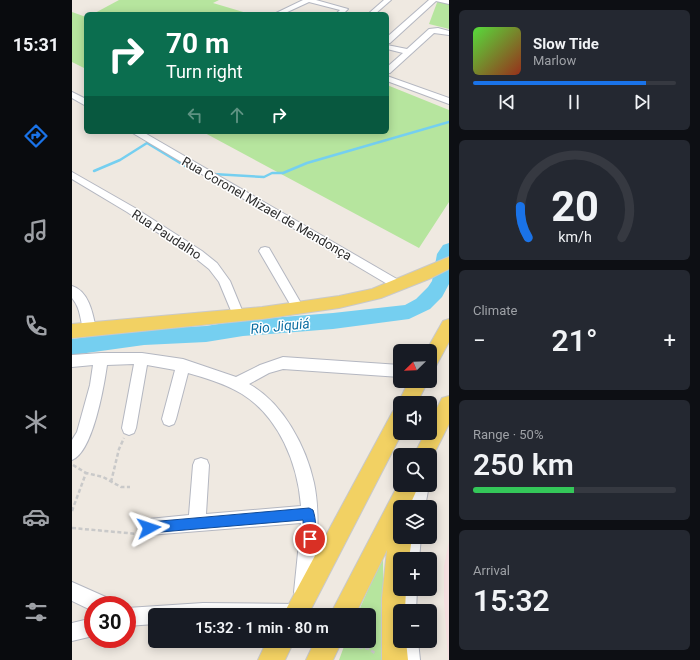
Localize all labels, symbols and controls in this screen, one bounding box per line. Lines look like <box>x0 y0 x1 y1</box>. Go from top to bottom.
text: 70 m <box>166 27 229 60</box>
icon: right <box>100 28 152 80</box>
text: 15:31 <box>13 34 59 55</box>
text: Slow Tide <box>533 35 599 53</box>
text: Marlow <box>533 53 576 68</box>
text: Turn right <box>166 61 243 82</box>
icon: previous <box>496 91 518 113</box>
icon: pause <box>563 91 585 113</box>
icon: next <box>631 91 653 113</box>
icon: left <box>184 104 206 126</box>
icon: ahead <box>226 104 248 126</box>
icon: right <box>268 104 290 126</box>
icon: directions <box>22 122 50 150</box>
street label: Rua Coronel Mizael de Mendonça <box>179 154 354 263</box>
text: 20 <box>551 182 598 231</box>
street label: Rua Paudalho <box>129 206 204 262</box>
icon: music <box>22 217 50 245</box>
text: km/h <box>558 229 591 245</box>
text: Climate <box>473 303 517 318</box>
icon: phone <box>22 312 50 340</box>
water label: Rio Jiquiá <box>250 315 311 337</box>
text: 21° <box>552 323 597 358</box>
text: − <box>473 328 486 353</box>
text: + <box>664 328 676 353</box>
north arrow <box>393 344 437 388</box>
map controls <box>393 344 437 648</box>
button: sound <box>393 396 437 440</box>
icon: climate <box>22 408 50 436</box>
text: Range · 50% <box>473 427 543 442</box>
text: 250 km <box>473 447 574 482</box>
button: search <box>393 448 437 492</box>
button: layers <box>393 500 437 544</box>
icon: car <box>22 503 50 531</box>
position arrow <box>128 507 170 549</box>
pin <box>293 522 327 556</box>
icon: arrive <box>299 528 321 550</box>
button: + <box>393 552 437 596</box>
text: Arrival <box>473 563 510 578</box>
text: 15:32 <box>473 583 550 618</box>
speed limit sign: 30 <box>84 596 136 648</box>
icon: filters <box>22 598 50 626</box>
button: − <box>393 604 437 648</box>
text: 15:32 · 1 min · 80 m <box>195 619 329 637</box>

